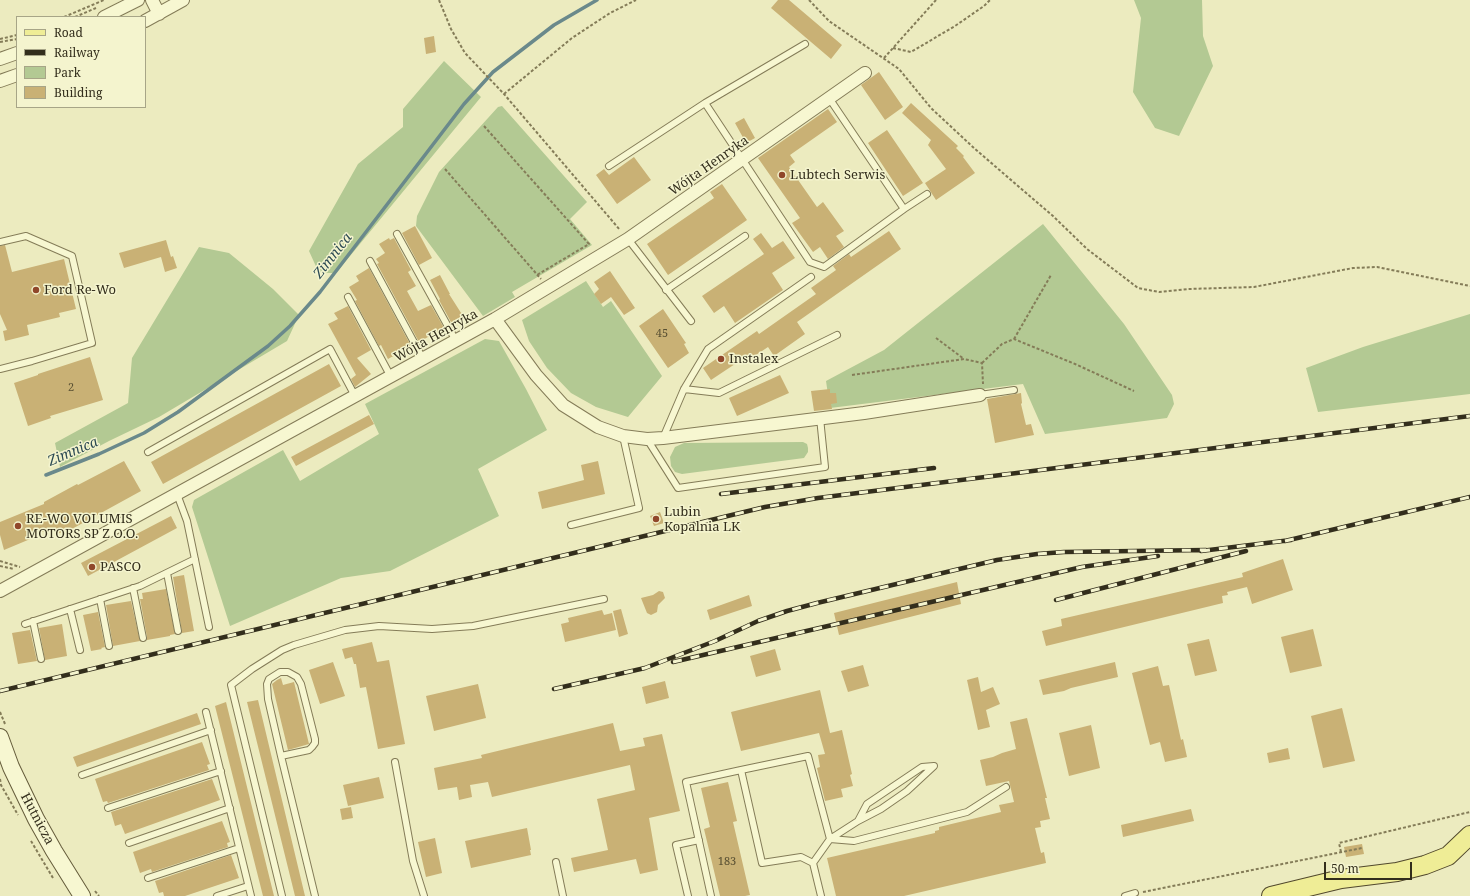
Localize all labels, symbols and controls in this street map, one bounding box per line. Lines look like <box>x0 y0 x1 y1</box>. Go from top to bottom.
legend <box>16 16 146 108</box>
text: Road <box>54 24 83 41</box>
text: Railway <box>54 44 100 61</box>
text: Park <box>54 64 81 81</box>
text: Building <box>54 84 102 101</box>
street label: Wójta Henryka <box>666 133 752 199</box>
place label: Lubtech Serwis <box>790 167 885 183</box>
marker: Lubtech Serwis <box>777 170 787 180</box>
water label: Zimnica <box>310 230 356 282</box>
place label: Ford Re-Wo <box>44 282 116 298</box>
marker: Ford Re-Wo <box>31 285 41 295</box>
street label: Wójta Henryka <box>391 307 481 365</box>
house number: 45 <box>656 327 668 341</box>
place label: Instalex <box>729 351 778 367</box>
marker: Instalex <box>716 354 726 364</box>
house number: 2 <box>68 381 74 395</box>
water label: Zimnica <box>45 434 101 470</box>
place label: Lubin Kopalnia LK <box>664 504 740 535</box>
place label: RE-WO VOLUMIS MOTORS SP Z O.O. <box>26 511 138 542</box>
marker: Lubin Kopalnia LK <box>651 514 661 524</box>
marker: RE-WO VOLUMIS MOTORS SP Z O.O. <box>13 521 23 531</box>
place label: PASCO <box>100 559 141 575</box>
marker: PASCO <box>87 562 97 572</box>
street label: Hutnicza <box>17 791 57 847</box>
scale bar <box>1326 854 1414 880</box>
house number: 183 <box>718 855 736 869</box>
text: 50 m <box>1331 860 1359 877</box>

